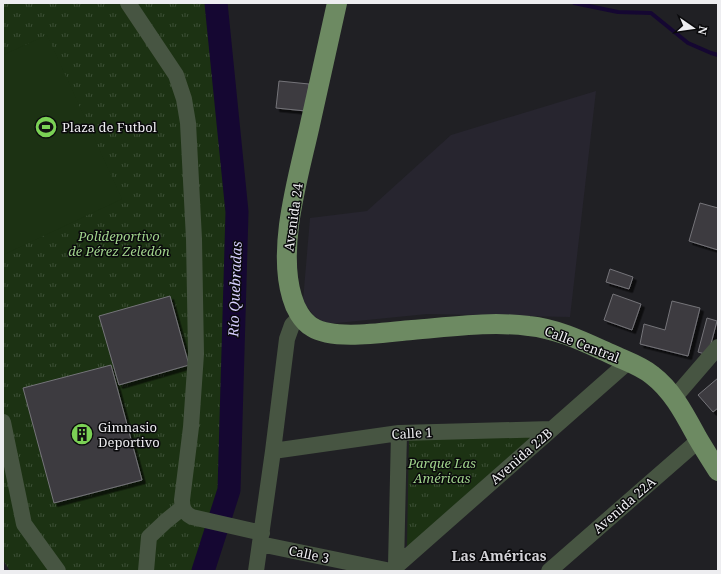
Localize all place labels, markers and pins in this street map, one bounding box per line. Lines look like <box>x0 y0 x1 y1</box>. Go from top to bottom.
sports icon: Plaza de Futbol <box>33 114 59 140</box>
place label: Plaza de Futbol <box>62 118 157 136</box>
place label: Gimnasio Deportivo <box>98 418 160 451</box>
building icon: Gimnasio Deportivo <box>69 421 95 447</box>

